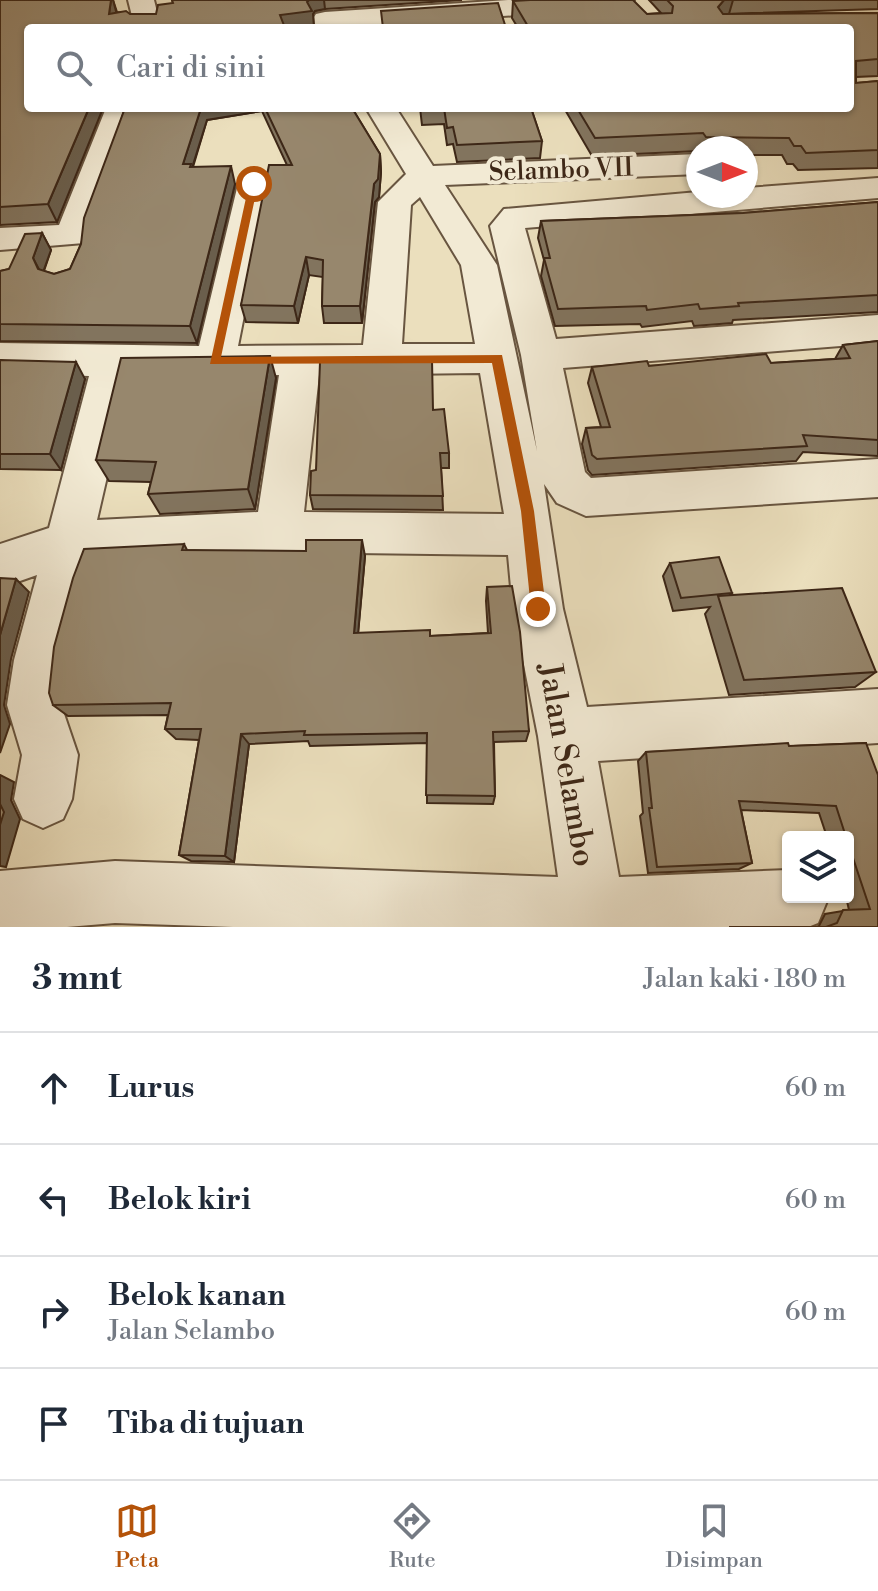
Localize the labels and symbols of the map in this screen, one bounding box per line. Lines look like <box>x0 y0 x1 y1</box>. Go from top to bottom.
north arrow <box>686 136 758 208</box>
street label: Selambo VII <box>488 151 634 189</box>
route start <box>236 166 272 202</box>
route end <box>520 591 556 627</box>
street label: Jalan Selambo <box>529 659 605 870</box>

